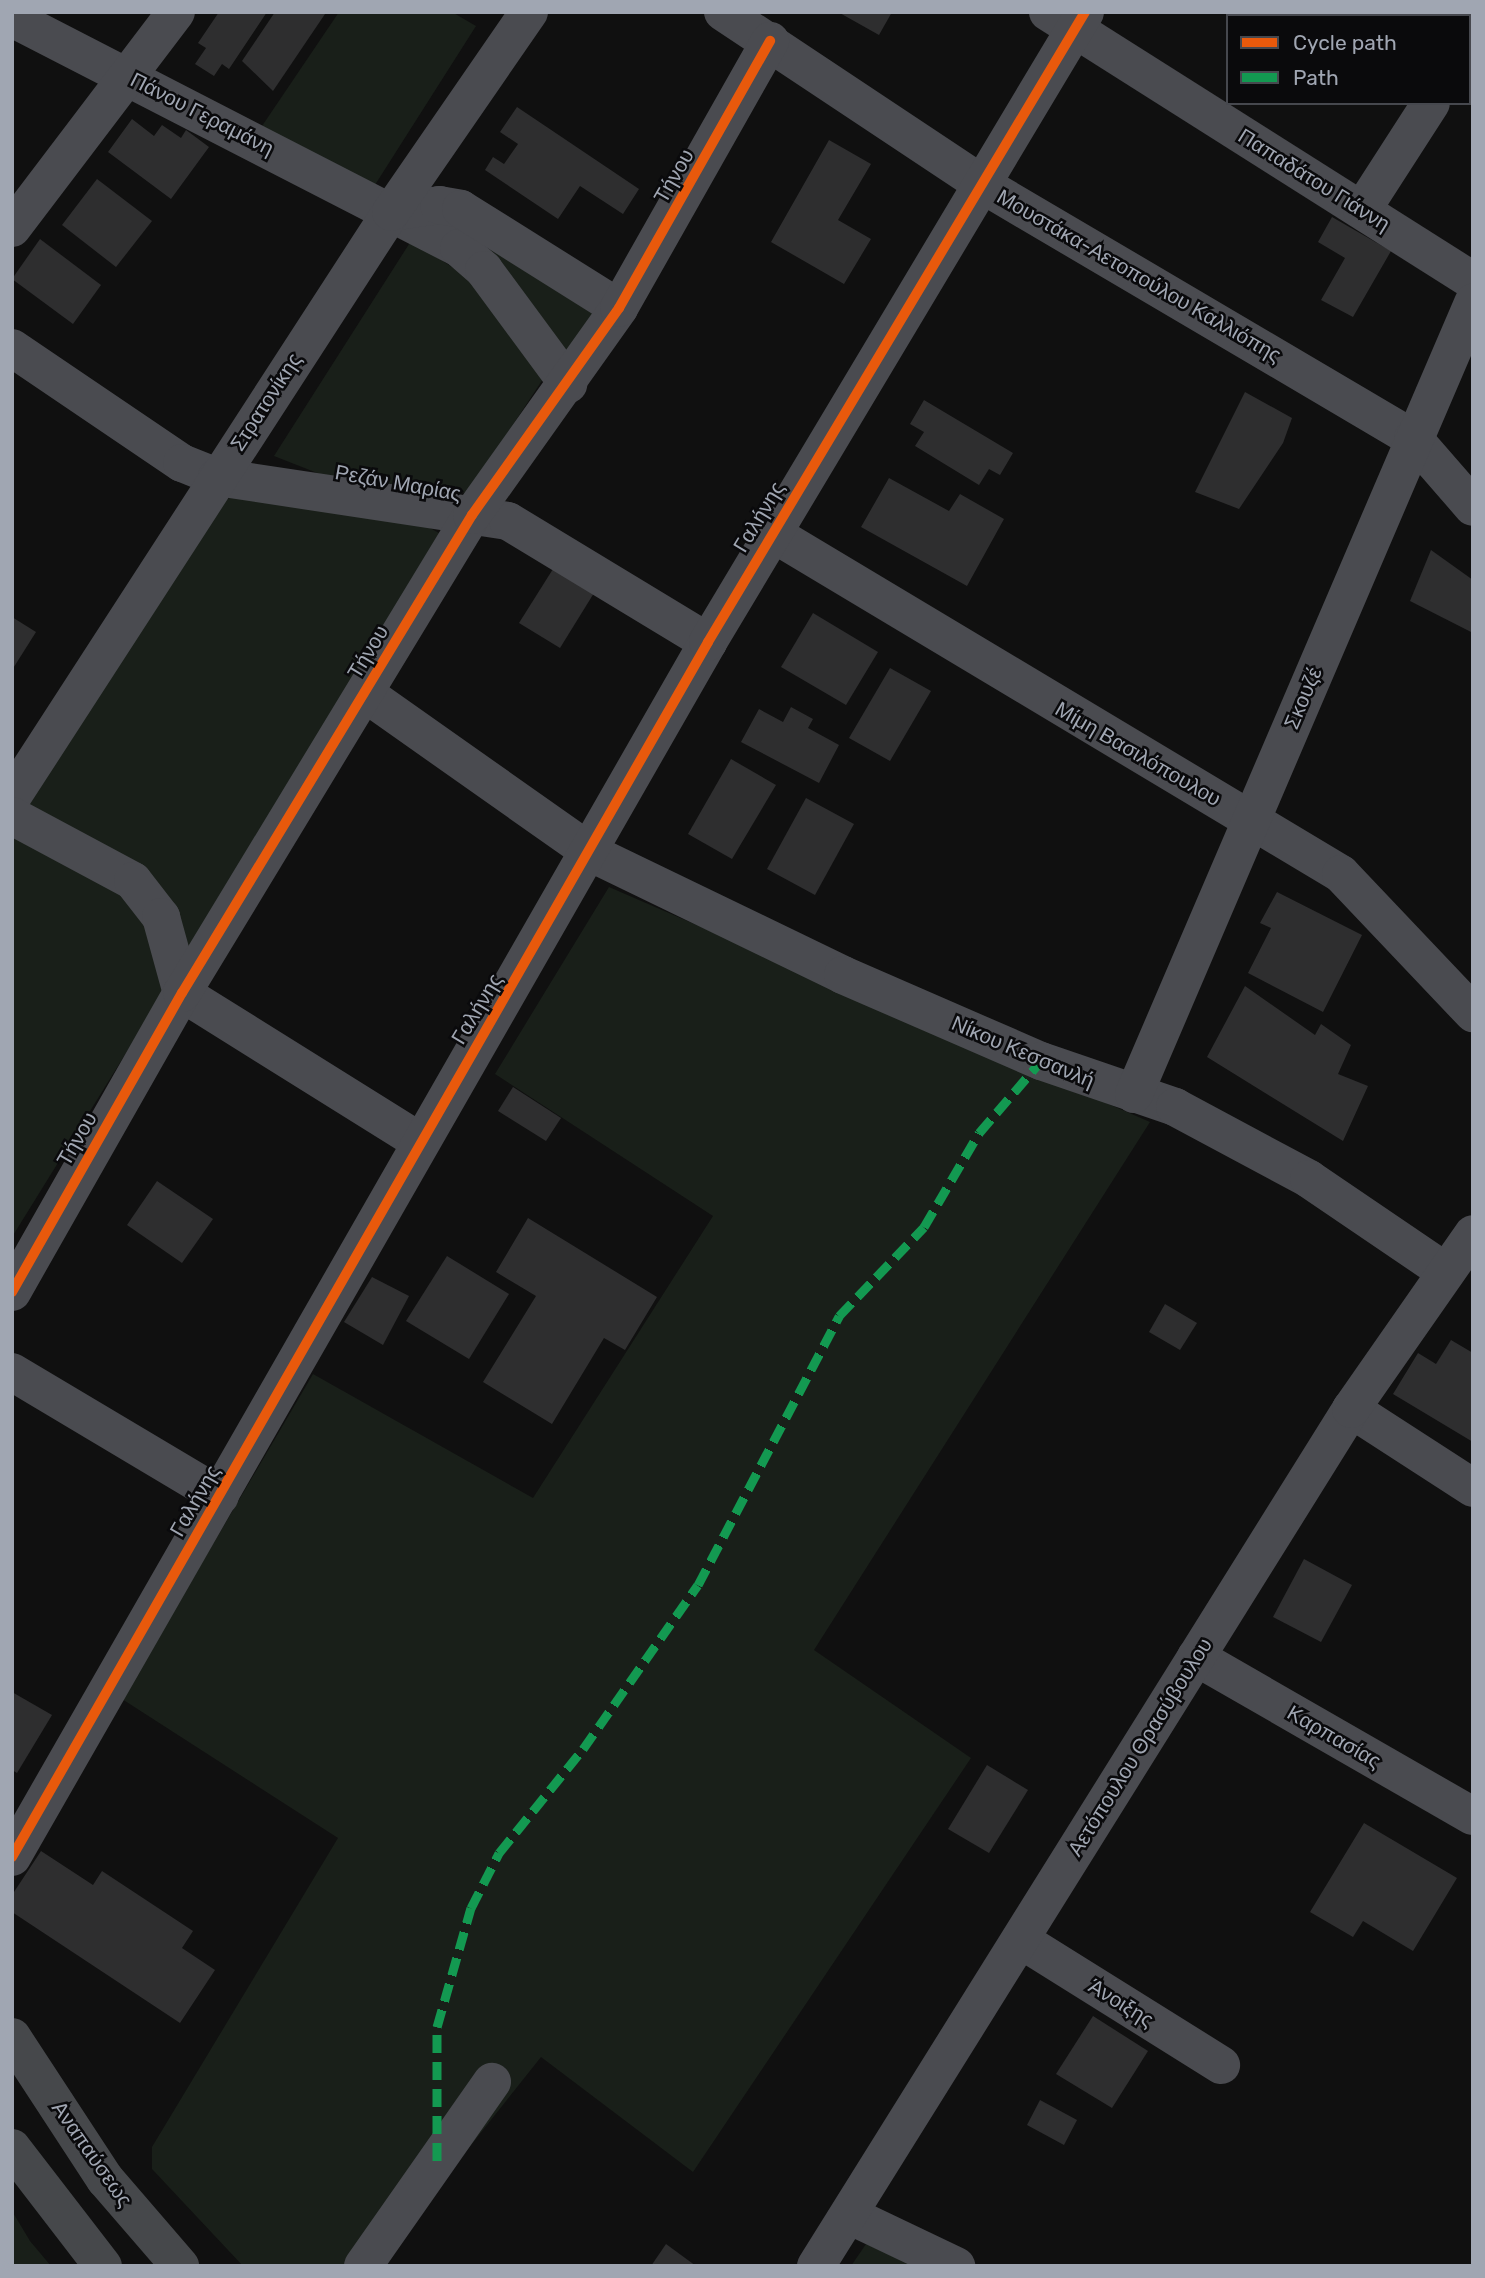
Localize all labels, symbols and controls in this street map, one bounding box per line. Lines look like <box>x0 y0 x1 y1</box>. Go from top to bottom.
legend <box>1226 14 1471 105</box>
text: Cycle path <box>1293 30 1397 55</box>
text: Path <box>1293 65 1339 90</box>
street label: Πάνου Γεραμάνη <box>126 67 278 161</box>
street label: Παπαδάτου Γιάννη <box>1234 123 1394 237</box>
street label: Τήνου <box>649 145 699 207</box>
street label: Μουστάκα-Αετοπούλου Καλλιόπης <box>992 184 1286 368</box>
street label: Στρατονίκης <box>225 348 307 456</box>
street label: Ρεζάν Μαρίας <box>333 460 463 506</box>
street label: Γαλήνης <box>728 477 790 557</box>
street label: Τήνου <box>342 621 394 683</box>
street label: Σκουζέ <box>1279 663 1327 733</box>
street label: Μίμη Βασιλόπουλου <box>1051 696 1225 812</box>
street label: Γαλήνης <box>446 969 508 1049</box>
street label: Νίκου Κεσσανλή <box>948 1011 1098 1093</box>
street label: Τήνου <box>52 1108 102 1170</box>
street label: Γαλήνης <box>165 1461 225 1541</box>
street label: Αετόπουλου Θρασύβουλου <box>1062 1633 1218 1861</box>
street label: Καρπασίας <box>1283 1700 1385 1774</box>
street label: Άνοιξης <box>1084 1973 1158 2033</box>
street label: Αναπαύσεως <box>46 2096 138 2212</box>

